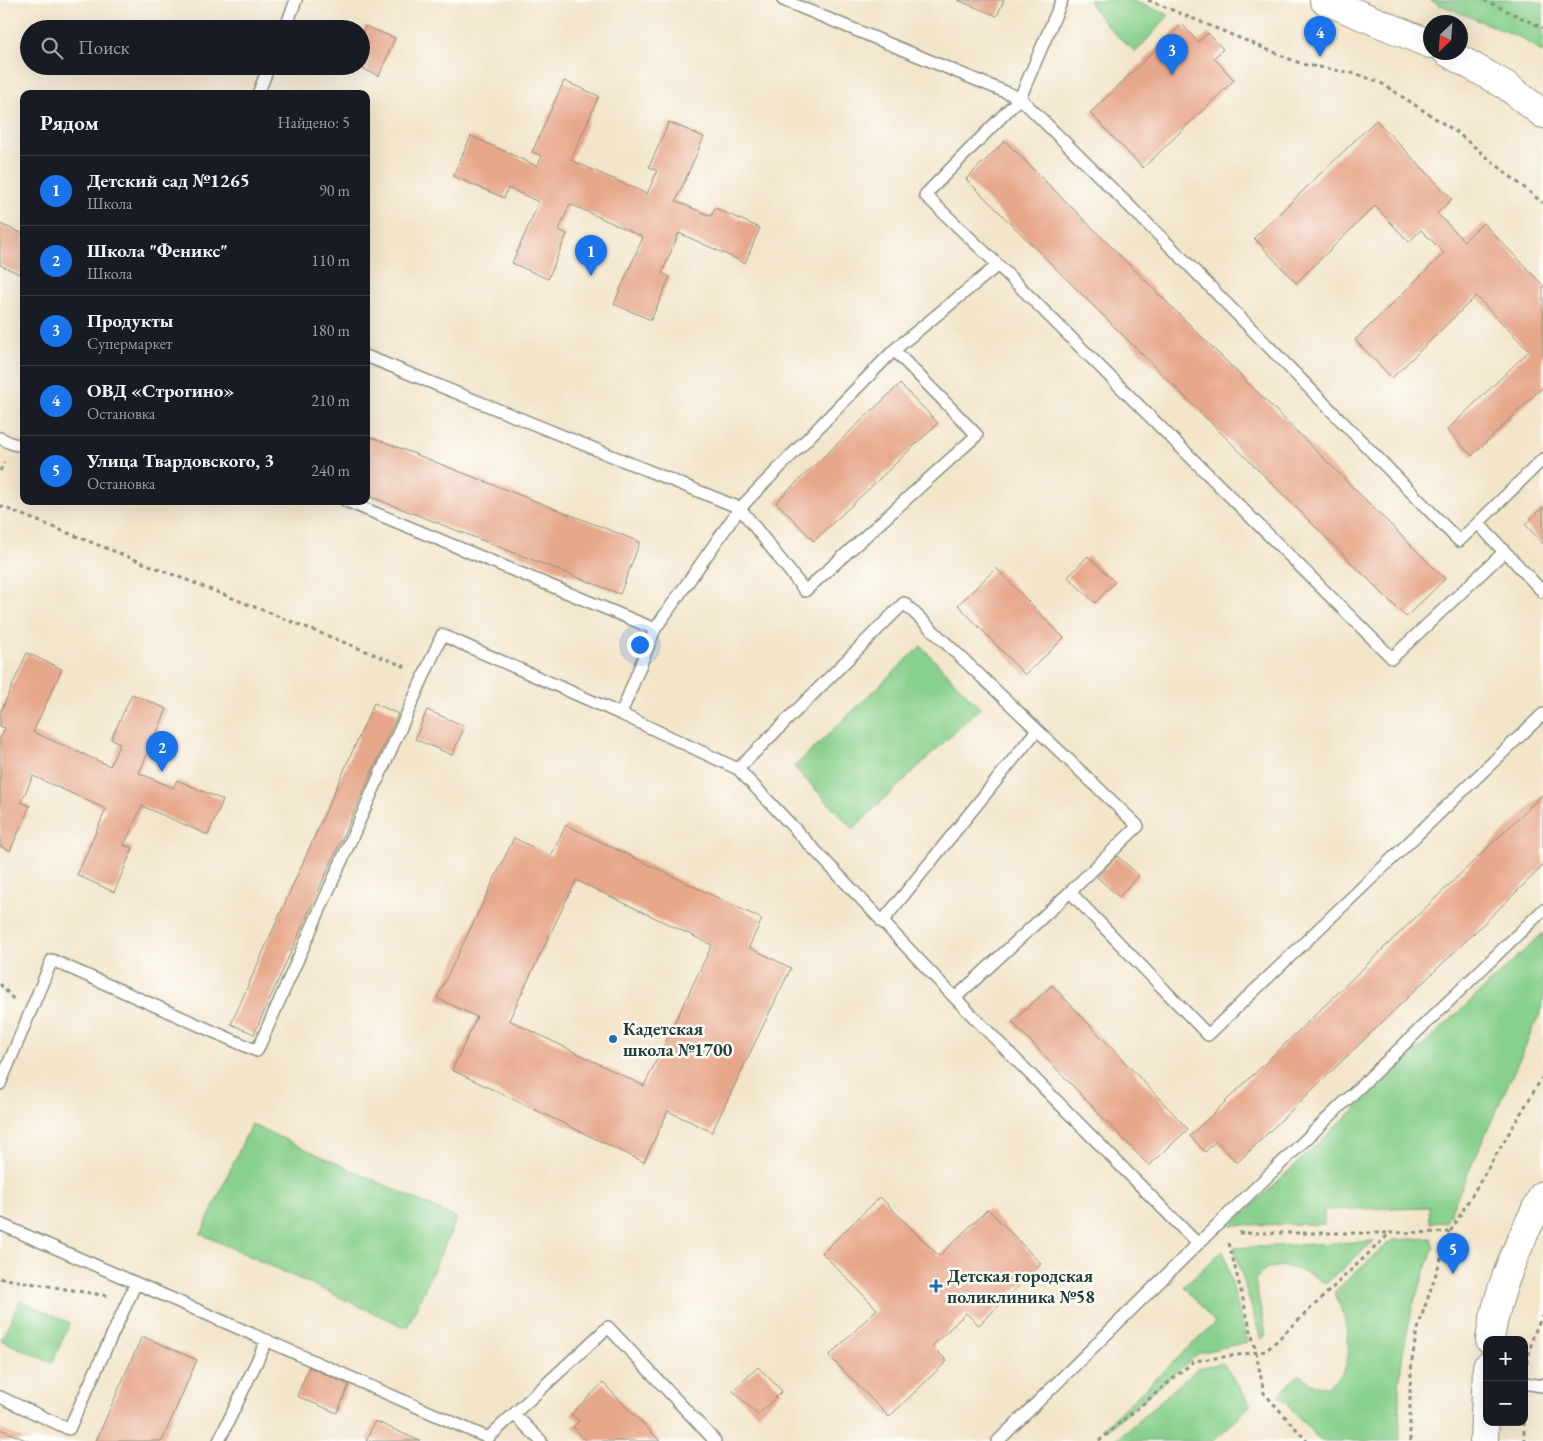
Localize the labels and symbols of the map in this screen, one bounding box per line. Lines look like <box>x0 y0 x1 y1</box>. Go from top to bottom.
north arrow <box>1423 15 1468 60</box>
pin: 4 <box>1304 16 1336 57</box>
pin: 3 <box>1156 34 1188 75</box>
pin: 1 <box>575 235 607 276</box>
your location <box>627 632 653 658</box>
pin: 2 <box>146 731 178 772</box>
place label: Кадетская школа №1700 <box>623 1017 733 1061</box>
marker: Кадетская школа №1700 <box>607 1033 619 1045</box>
pin: 5 <box>1437 1233 1469 1274</box>
place label: Детская городская поликлиника №58 <box>947 1264 1095 1308</box>
marker: Детская городская поликлиника №58 <box>929 1279 943 1293</box>

